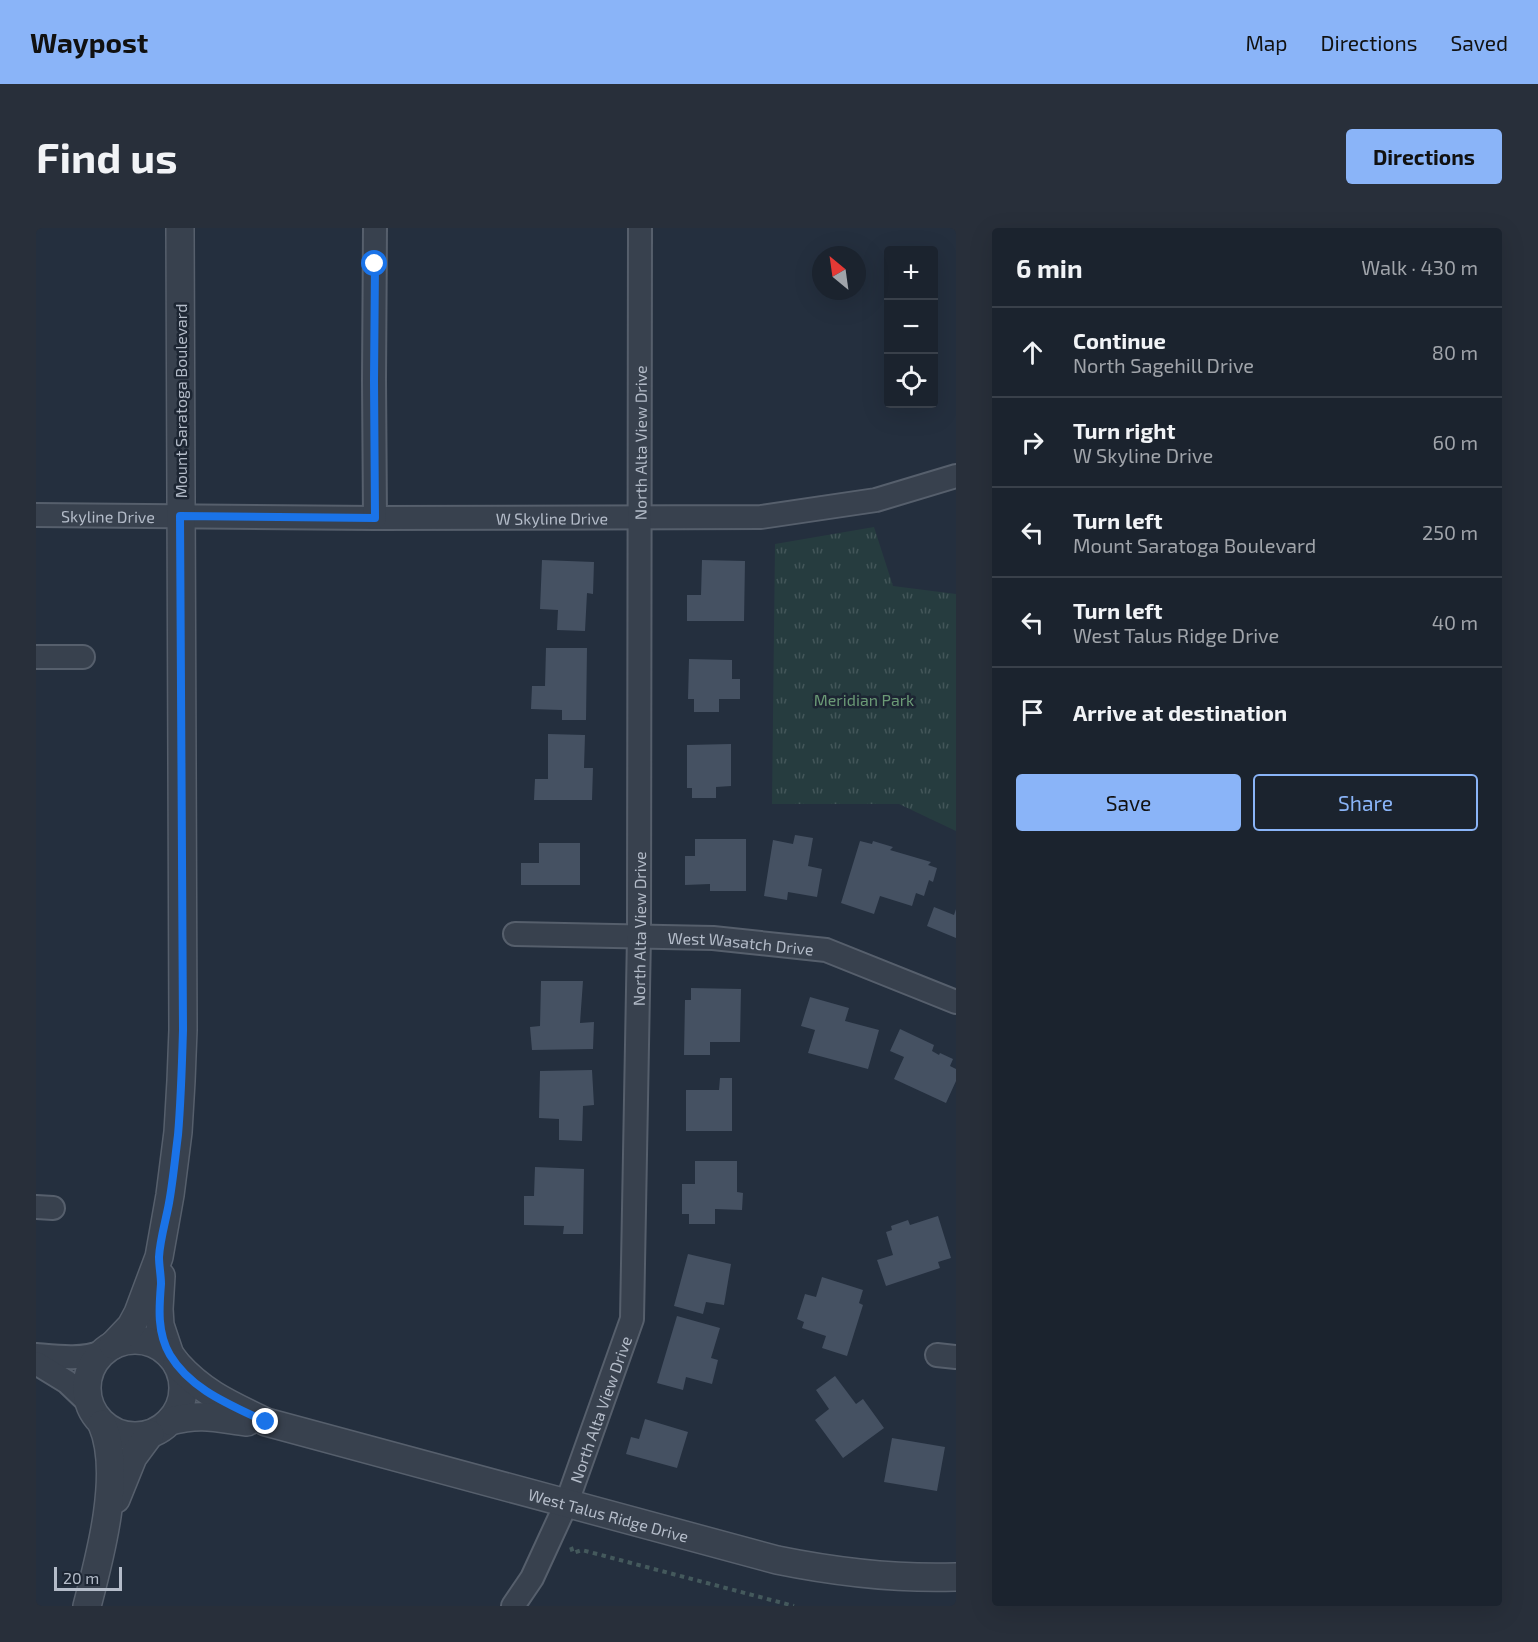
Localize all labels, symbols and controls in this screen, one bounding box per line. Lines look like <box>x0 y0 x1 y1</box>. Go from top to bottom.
text: Waypost <box>30 25 148 59</box>
text: Map <box>1245 30 1288 55</box>
text: Directions <box>1321 30 1417 55</box>
text: Saved <box>1450 30 1508 55</box>
button: Directions <box>1346 129 1502 184</box>
text: Find us <box>36 131 178 181</box>
north arrow <box>812 246 866 300</box>
map controls <box>884 246 938 408</box>
button: + <box>884 246 938 300</box>
route start <box>361 250 387 276</box>
text: 6 min <box>1016 252 1083 283</box>
text: Walk · 430 m <box>1361 255 1478 279</box>
button: − <box>884 300 938 354</box>
street label: Mount Saratoga Boulevard <box>171 304 190 498</box>
text: Continue <box>1073 327 1166 353</box>
icon: ahead <box>1016 336 1049 369</box>
text: 80 m <box>1432 340 1478 364</box>
text: North Sagehill Drive <box>1073 353 1254 377</box>
button: locate <box>884 354 938 408</box>
street label: North Alta View Drive <box>630 365 649 520</box>
text: Turn right <box>1073 417 1175 443</box>
icon: right <box>1016 426 1049 459</box>
text: 60 m <box>1433 430 1478 454</box>
text: W Skyline Drive <box>1073 443 1213 467</box>
street label: Skyline Drive <box>61 506 155 526</box>
text: Turn left <box>1073 507 1162 533</box>
street label: W Skyline Drive <box>496 508 608 527</box>
icon: left <box>1016 516 1049 549</box>
text: 250 m <box>1422 520 1478 544</box>
text: Mount Saratoga Boulevard <box>1073 533 1316 557</box>
text: Turn left <box>1073 597 1162 623</box>
icon: left <box>1016 606 1049 639</box>
text: 40 m <box>1432 610 1478 634</box>
text: West Talus Ridge Drive <box>1073 623 1279 647</box>
park label: Meridian Park <box>814 690 914 709</box>
icon: arrive <box>1016 696 1049 729</box>
text: Arrive at destination <box>1073 699 1287 725</box>
button: Save <box>1016 774 1241 831</box>
button: Share <box>1253 774 1478 831</box>
street label: North Alta View Drive <box>628 851 649 1006</box>
street label: West Wasatch Drive <box>667 928 815 958</box>
street label: North Alta View Drive <box>565 1333 635 1485</box>
route end <box>252 1408 278 1434</box>
street label: West Talus Ridge Drive <box>526 1484 691 1545</box>
scale bar <box>54 1564 122 1592</box>
text: 20 m <box>63 1568 99 1587</box>

